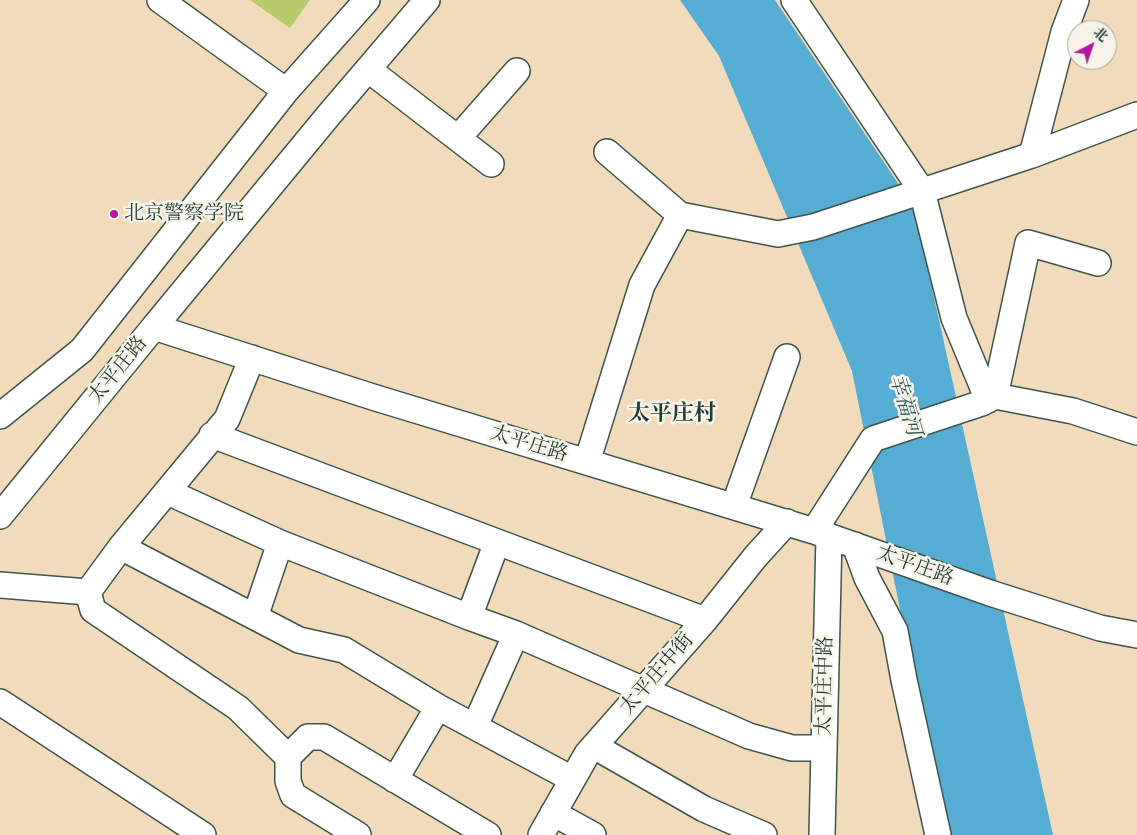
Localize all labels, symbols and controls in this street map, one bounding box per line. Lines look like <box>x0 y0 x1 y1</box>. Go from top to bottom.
north arrow <box>1067 20 1117 70</box>
text: 北 <box>1090 23 1112 46</box>
place label: 北京警察学院 <box>124 202 244 226</box>
marker: 北京警察学院 <box>108 208 120 220</box>
street label: 太平庄路 <box>84 331 152 409</box>
water label: 幸福河 <box>884 371 926 439</box>
district label: 太平庄村 <box>628 401 716 427</box>
street label: 太平庄路 <box>487 421 571 467</box>
street label: 太平庄路 <box>873 541 957 591</box>
street label: 太平庄中街 <box>615 628 699 720</box>
street label: 太平庄中路 <box>812 636 838 736</box>

